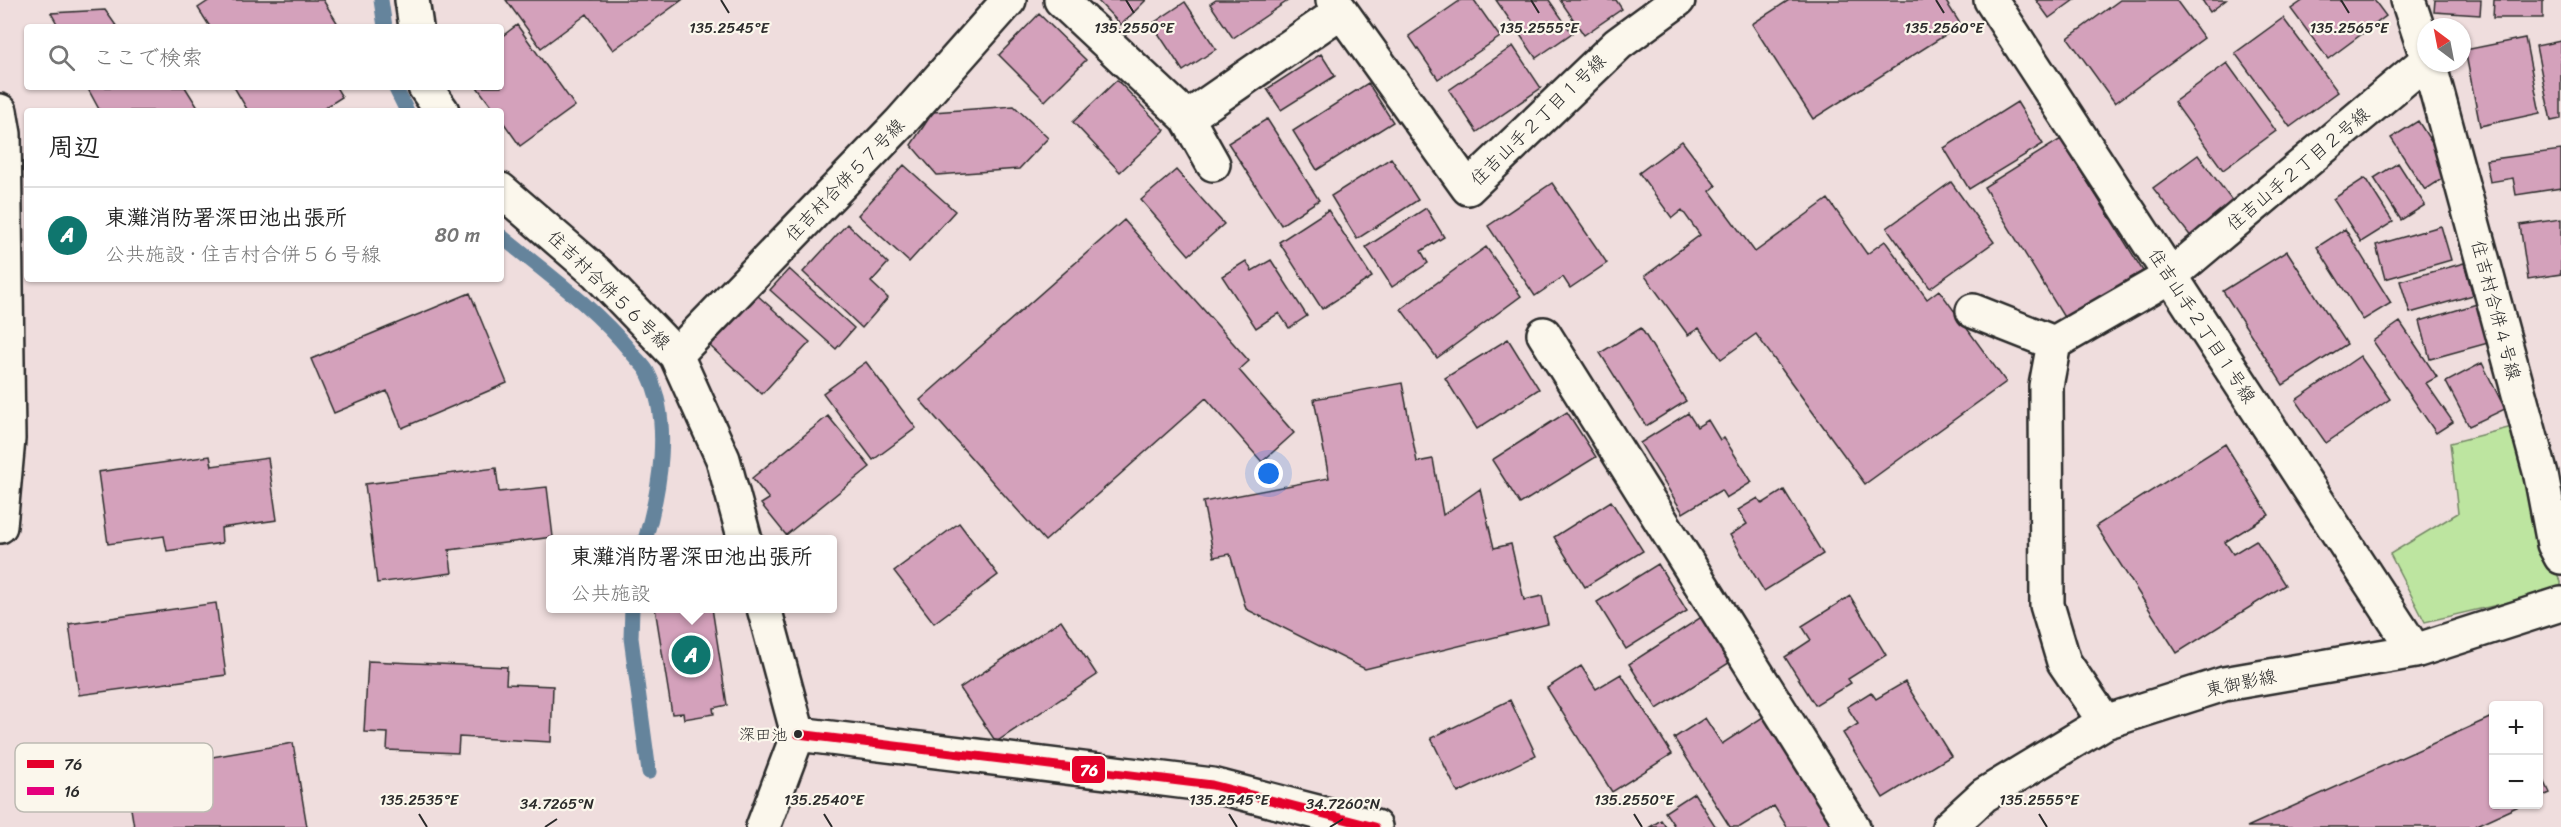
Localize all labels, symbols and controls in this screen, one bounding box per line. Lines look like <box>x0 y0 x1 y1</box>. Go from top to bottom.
text: 135.2545°E <box>689 15 770 41</box>
text: 135.2550°E <box>1094 15 1175 41</box>
text: 135.2555°E <box>1499 15 1580 41</box>
text: 135.2560°E <box>1905 15 1985 41</box>
text: 135.2565°E <box>2310 15 2390 41</box>
north arrow <box>2417 18 2471 72</box>
search box <box>24 24 504 90</box>
text: ここで検索 <box>93 38 203 77</box>
icon: search <box>45 41 78 74</box>
street label: 住吉山手２丁目１号線 <box>1462 46 1614 194</box>
street label: 住吉山手２丁目２号線 <box>2219 99 2377 239</box>
street label: 住吉村合併５７号線 <box>777 111 913 249</box>
text: 周辺 <box>48 124 100 170</box>
text: 東灘消防署深田池出張所 <box>105 198 347 237</box>
text: A <box>61 218 74 253</box>
text: 80 m <box>435 218 480 253</box>
street label: 住吉村合併５６号線 <box>540 222 678 358</box>
street label: 住吉村合併４号線 <box>2462 236 2530 384</box>
text: 公共施設 · 住吉村合併５６号線 <box>105 237 381 272</box>
street label: 住吉山手２丁目１号線 <box>2140 242 2264 410</box>
your location <box>1254 459 1283 488</box>
popup <box>546 535 837 613</box>
text: 東灘消防署深田池出張所 <box>570 537 813 576</box>
text: 公共施設 <box>570 576 650 611</box>
pin: A <box>672 632 710 678</box>
street label: 東御影線 <box>2202 660 2280 706</box>
map controls <box>2489 701 2543 809</box>
button: + <box>2489 701 2543 755</box>
place label: 深田池 <box>739 720 787 749</box>
marker: 深田池 <box>792 728 804 740</box>
legend <box>15 743 213 812</box>
text: 76 <box>64 750 82 779</box>
line badge: 76 <box>1071 755 1106 784</box>
button: − <box>2489 755 2543 809</box>
text: 76 <box>1080 756 1098 785</box>
text: 16 <box>64 777 80 806</box>
text: 135.2535°E <box>380 787 460 813</box>
text: 135.2540°E <box>784 787 866 813</box>
text: 135.2545°E <box>1189 787 1270 813</box>
text: 135.2550°E <box>1594 787 1675 813</box>
text: 135.2555°E <box>1999 787 2080 813</box>
text: 34.7265°N <box>520 791 595 817</box>
text: 34.7260°N <box>1306 791 1381 817</box>

